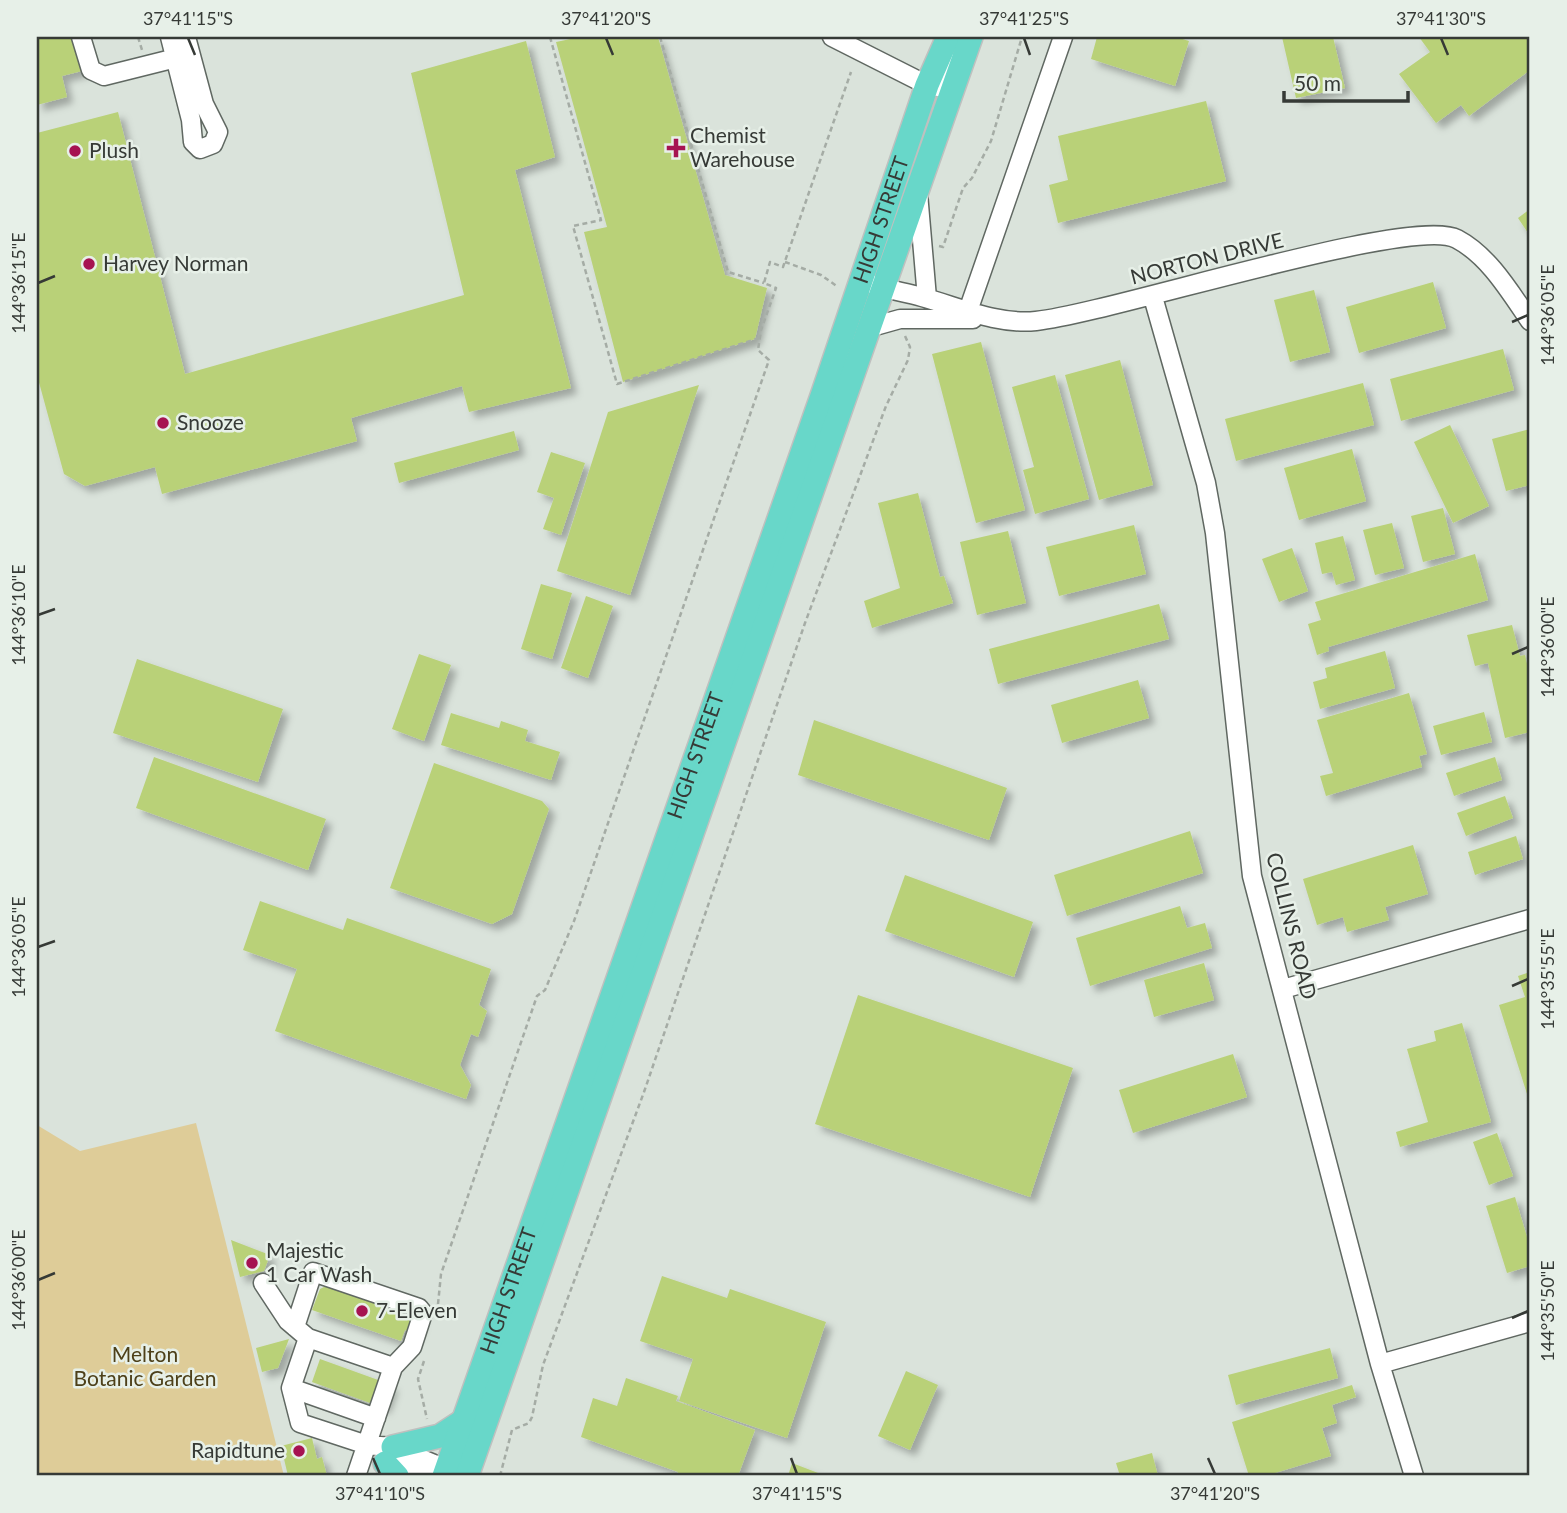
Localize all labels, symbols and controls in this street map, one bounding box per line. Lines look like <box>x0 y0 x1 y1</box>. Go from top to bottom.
text: 37°41'15"S <box>143 7 233 29</box>
text: 37°41'20"S <box>561 7 651 29</box>
text: 37°41'25"S <box>979 7 1069 29</box>
text: 37°41'30"S <box>1396 7 1486 29</box>
scale bar <box>1284 60 1408 104</box>
text: 50 m <box>1294 70 1341 95</box>
place label: Chemist Warehouse <box>690 122 795 171</box>
place label: Plush <box>89 137 139 162</box>
marker: Chemist Warehouse <box>668 140 684 156</box>
marker: Plush <box>67 143 83 159</box>
street label: HIGH STREET <box>847 152 913 286</box>
street label: NORTON DRIVE <box>1128 226 1286 289</box>
text: 144°36'15"E <box>7 232 29 334</box>
place label: Harvey Norman <box>103 250 249 275</box>
marker: Harvey Norman <box>81 256 97 272</box>
text: 144°36'05"E <box>1536 264 1558 366</box>
place label: Snooze <box>177 409 244 434</box>
marker: Snooze <box>155 415 171 431</box>
text: 144°36'10"E <box>7 564 29 666</box>
text: 144°36'00"E <box>1536 596 1558 698</box>
street label: HIGH STREET <box>661 688 728 822</box>
street label: COLLINS ROAD <box>1262 850 1323 1002</box>
text: 144°36'05"E <box>7 896 29 998</box>
text: 144°35'55"E <box>1536 928 1558 1030</box>
street label: HIGH STREET <box>474 1223 541 1357</box>
text: 144°36'00"E <box>7 1229 29 1331</box>
place label: Majestic 1 Car Wash <box>266 1237 372 1286</box>
marker: Majestic 1 Car Wash <box>244 1255 260 1271</box>
text: 144°35'50"E <box>1536 1260 1558 1362</box>
place label: 7-Eleven <box>376 1297 457 1322</box>
marker: 7-Eleven <box>354 1303 370 1319</box>
park label: Melton Botanic Garden <box>74 1341 216 1390</box>
place label: Rapidtune <box>191 1437 285 1462</box>
marker: Rapidtune <box>291 1443 307 1459</box>
text: 37°41'10"S <box>335 1482 425 1504</box>
text: 37°41'15"S <box>752 1482 842 1504</box>
text: 37°41'20"S <box>1170 1482 1260 1504</box>

